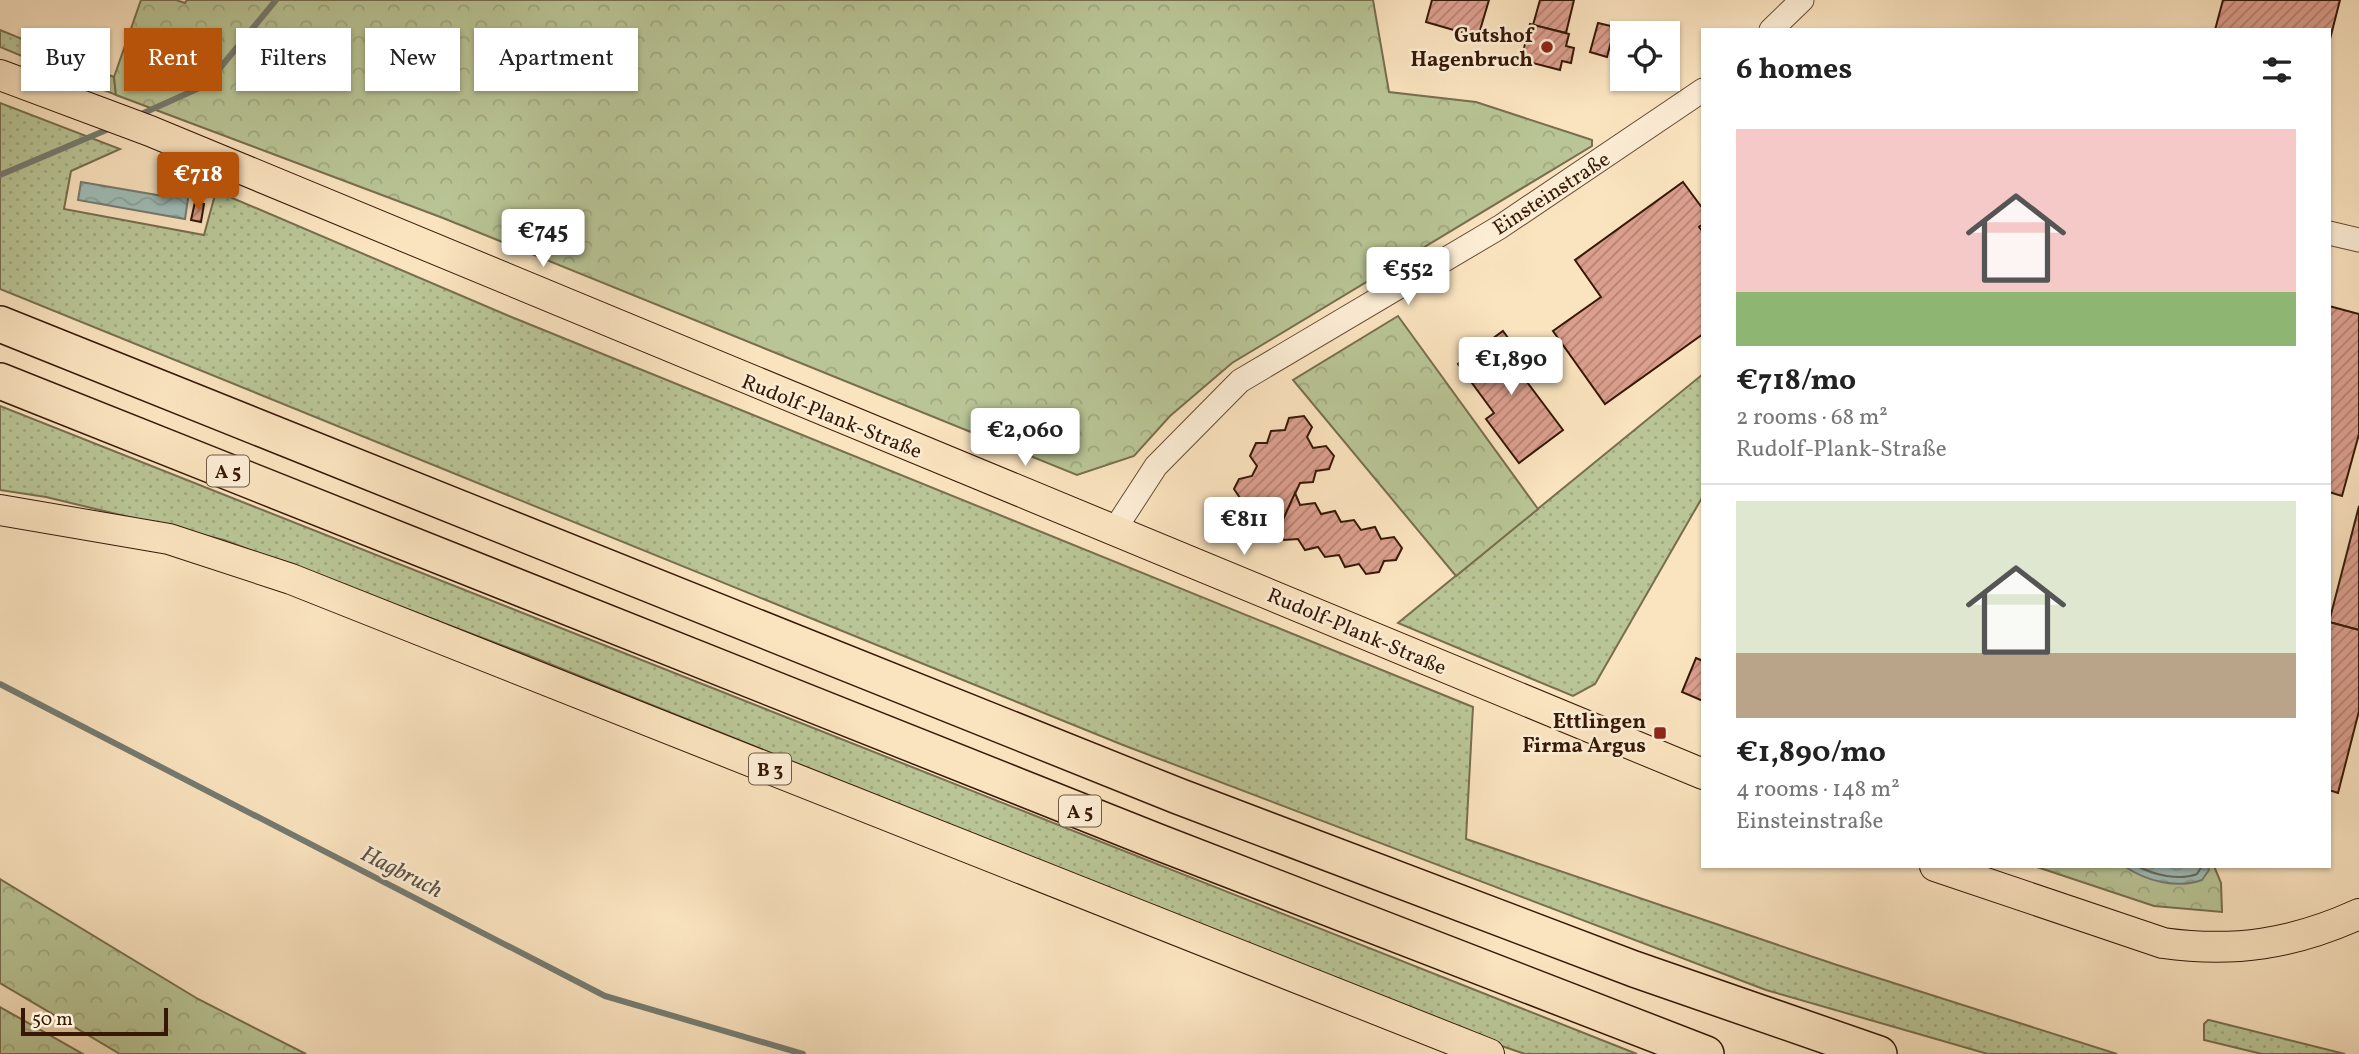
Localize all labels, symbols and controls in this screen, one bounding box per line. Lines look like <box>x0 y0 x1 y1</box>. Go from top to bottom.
map controls <box>1610 21 1680 91</box>
button: locate <box>1610 21 1680 91</box>
place label: Gutshof Hagenbruch <box>1411 22 1535 75</box>
chip: Buy <box>21 28 110 91</box>
chip: Rent <box>124 28 222 91</box>
chip: Filters <box>236 28 351 91</box>
chip: New <box>365 28 460 91</box>
chip: Apartment <box>474 28 638 91</box>
marker: Gutshof Hagenbruch <box>1539 39 1555 55</box>
text: 6 homes <box>1736 49 1852 91</box>
icon: filters <box>2258 51 2296 89</box>
street label: Einsteinstraße <box>1487 145 1616 243</box>
pin: €718 <box>157 152 239 212</box>
text: €718 <box>173 159 223 191</box>
icon: home <box>1953 175 2079 301</box>
pin: €745 <box>502 210 584 269</box>
text: €745 <box>518 216 568 248</box>
pin: €552 <box>1367 247 1449 307</box>
text: €552 <box>1382 254 1434 286</box>
pin: €1,890 <box>1454 338 1568 397</box>
text: €1,890 <box>1475 344 1547 376</box>
text: €718/mo <box>1736 360 1856 402</box>
street label: Rudolf-Plank-Straße <box>737 368 926 467</box>
text: 2 rooms · 68 m² <box>1736 402 1888 434</box>
pin: €2,060 <box>968 408 1082 468</box>
text: €2,060 <box>987 415 1063 447</box>
text: Rudolf-Plank-Straße <box>1736 434 1947 466</box>
road number: A 5 <box>207 456 249 486</box>
pin: €811 <box>1203 498 1285 557</box>
text: €811 <box>1220 504 1268 536</box>
icon: home <box>1953 547 2079 673</box>
street label: Rudolf-Plank-Straße <box>1262 581 1451 683</box>
place label: Ettlingen Firma Argus <box>1522 708 1646 761</box>
marker: Ettlingen Firma Argus <box>1652 725 1668 741</box>
text: €1,890/mo <box>1736 732 1886 774</box>
road number: B 3 <box>749 754 791 784</box>
text: 4 rooms · 148 m² <box>1736 774 1900 806</box>
road number: A 5 <box>1059 796 1101 826</box>
text: Einsteinstraße <box>1736 806 1883 838</box>
water label: Hagbruch <box>355 839 448 907</box>
scale bar <box>21 1005 168 1037</box>
text: 50 m <box>32 1007 73 1033</box>

